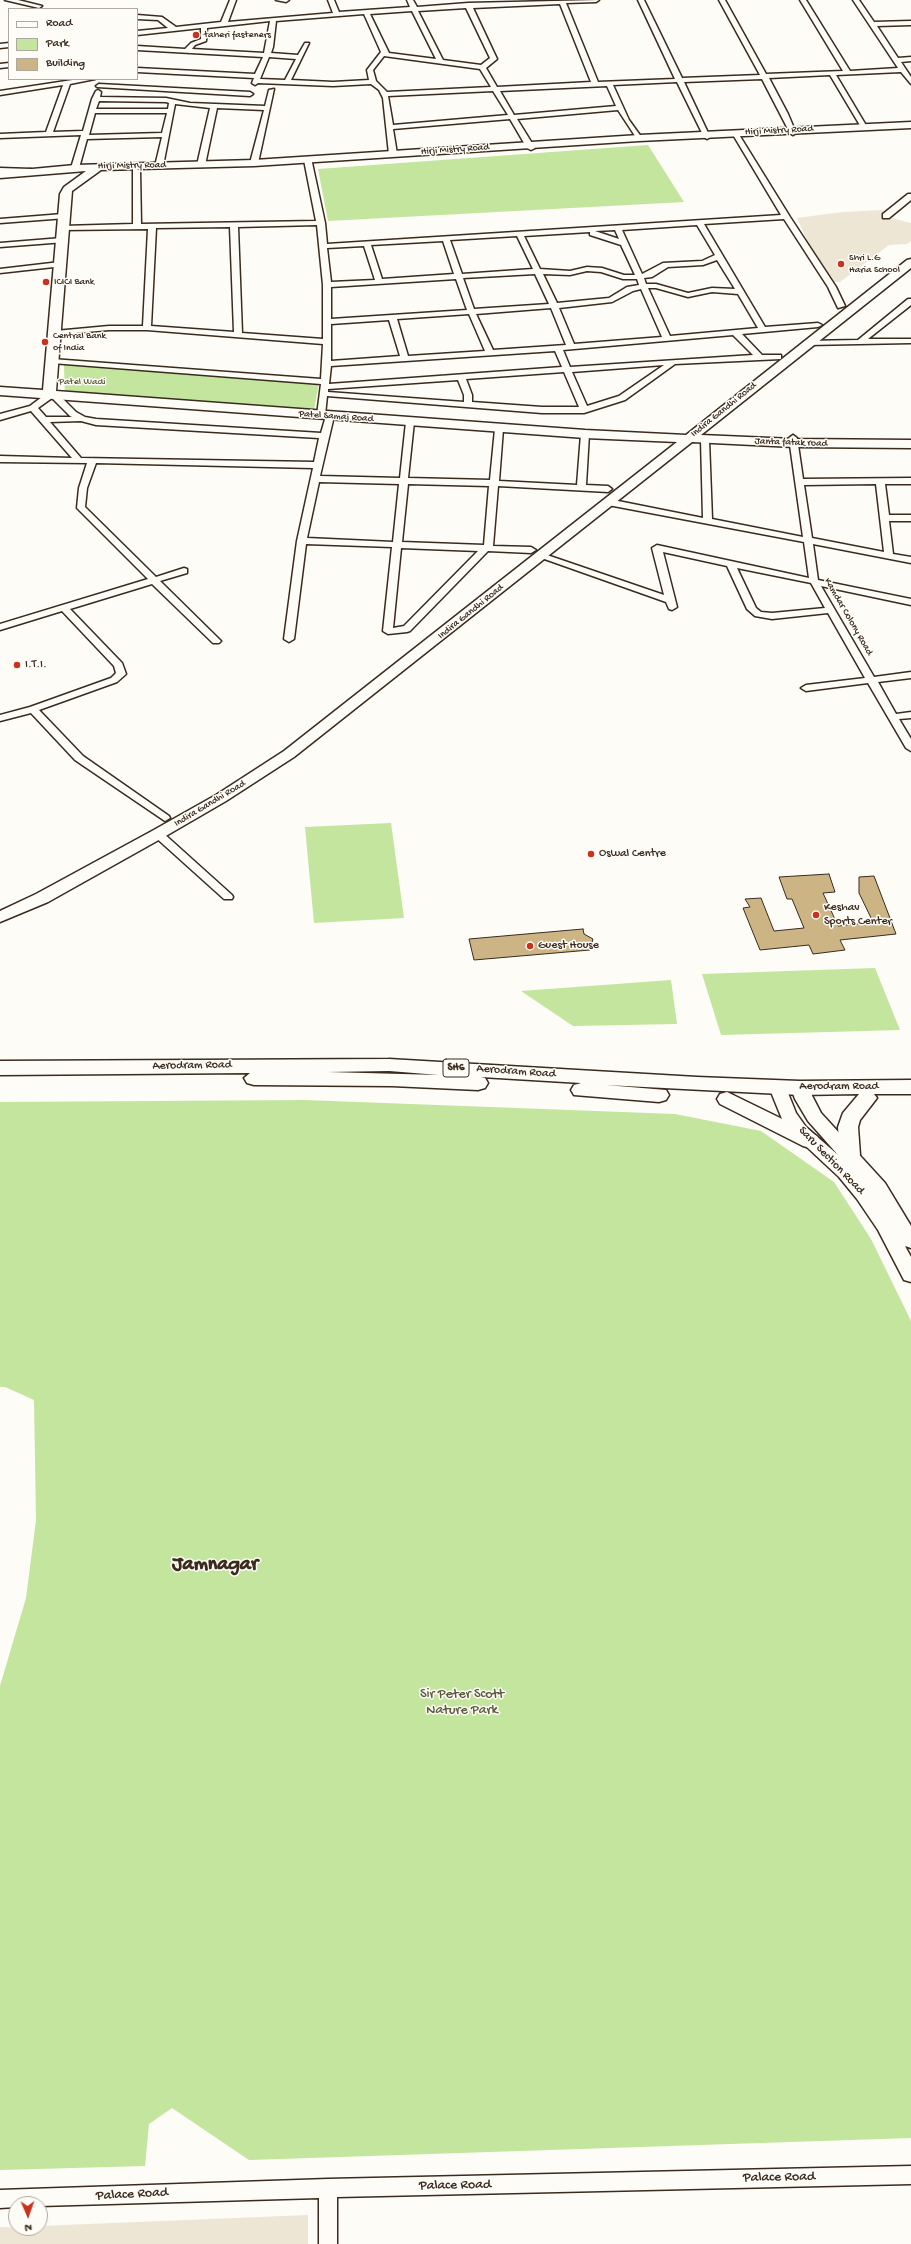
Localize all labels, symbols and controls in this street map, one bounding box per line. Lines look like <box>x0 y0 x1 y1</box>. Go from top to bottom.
legend <box>8 8 138 80</box>
text: Road <box>46 17 72 31</box>
place label: taheri fasteners <box>204 29 271 41</box>
marker: taheri fasteners <box>191 30 201 40</box>
text: Park <box>46 37 69 51</box>
text: Building <box>46 57 85 71</box>
street label: Hirji Mistry Road <box>745 123 813 139</box>
street label: Hirji Mistry Road <box>420 142 490 158</box>
street label: Hirji Mistry Road <box>98 159 166 173</box>
place label: Shri L.G Haria School <box>849 252 900 276</box>
marker: Shri L.G Haria School <box>836 259 846 269</box>
place label: ICICI Bank <box>54 276 94 288</box>
marker: ICICI Bank <box>41 277 51 287</box>
place label: Central Bank of India <box>53 330 106 354</box>
marker: Central Bank of India <box>40 337 50 347</box>
park label: Patel Wadi <box>59 376 105 388</box>
street label: Indira Gandhi Road <box>689 380 759 440</box>
street label: Patel Samaj Road <box>298 408 374 426</box>
street label: Janta fatak road <box>754 436 828 450</box>
street label: Kamdar Colony Road <box>821 576 875 658</box>
street label: Indira Gandhi Road <box>436 582 506 642</box>
place label: I.T.I. <box>25 658 47 672</box>
marker: I.T.I. <box>12 660 22 670</box>
street label: Indira Gandhi Road <box>172 778 248 830</box>
place label: Oswal Centre <box>599 847 666 861</box>
marker: Oswal Centre <box>586 849 596 859</box>
place label: Keshav Sports Center <box>824 901 892 929</box>
marker: Keshav Sports Center <box>811 910 821 920</box>
place label: Guest House <box>538 939 599 953</box>
marker: Guest House <box>525 941 535 951</box>
street label: Aerodram Road <box>152 1058 232 1074</box>
road number: SH6 <box>443 1059 469 1077</box>
street label: Aerodram Road <box>476 1062 556 1082</box>
street label: Aerodram Road <box>799 1080 879 1094</box>
street label: Saru Section Road <box>795 1124 867 1198</box>
district label: Jamnagar <box>172 1554 258 1578</box>
park label: Sir Peter Scott Nature Park <box>420 1687 504 1720</box>
street label: Palace Road <box>743 2169 815 2187</box>
street label: Palace Road <box>419 2177 491 2195</box>
street label: Palace Road <box>95 2185 169 2205</box>
north arrow <box>8 2196 48 2236</box>
text: N <box>25 2221 32 2233</box>

